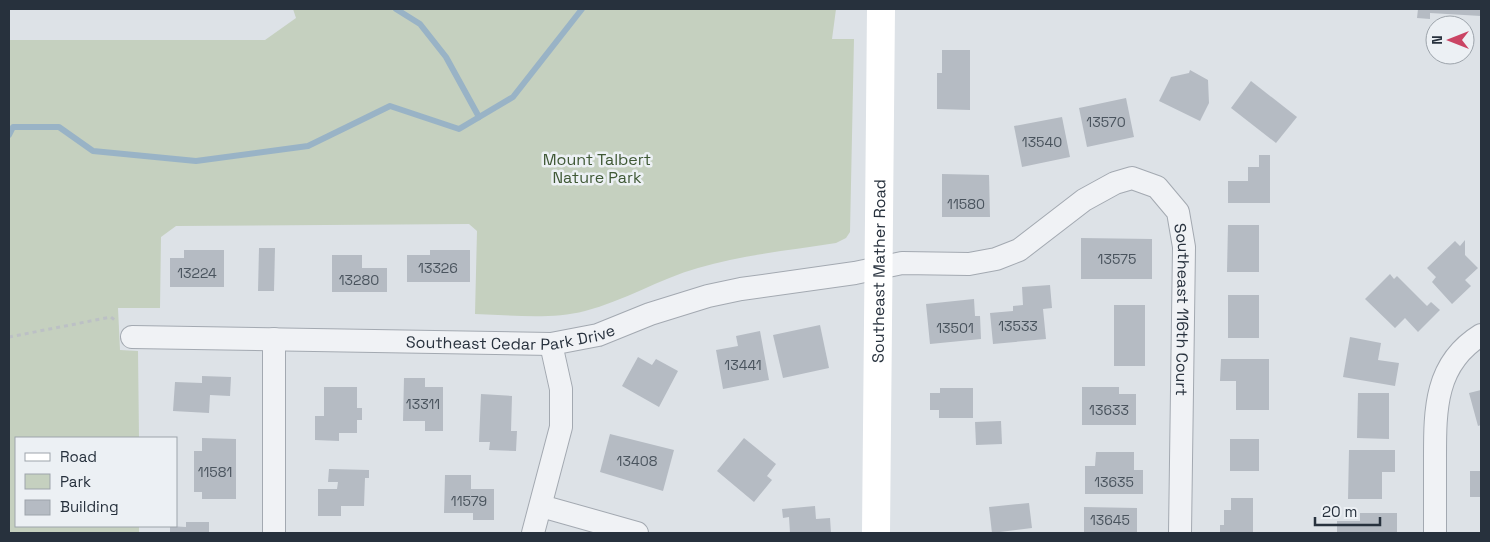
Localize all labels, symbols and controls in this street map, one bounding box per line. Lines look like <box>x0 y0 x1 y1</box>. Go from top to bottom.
north arrow <box>1425 15 1475 65</box>
text: N <box>1428 35 1446 45</box>
house number: 13570 <box>1086 113 1126 131</box>
house number: 13540 <box>1022 133 1062 151</box>
park label: Mount Talbert Nature Park <box>543 149 651 188</box>
street label: Southeast Mather Road <box>867 179 890 363</box>
house number: 11580 <box>947 195 985 213</box>
street label: Southeast 116th Court <box>1170 221 1195 396</box>
house number: 13575 <box>1098 250 1136 268</box>
house number: 13326 <box>418 259 458 277</box>
house number: 13224 <box>177 264 217 282</box>
house number: 13280 <box>339 271 379 289</box>
house number: 13533 <box>998 317 1038 335</box>
street label: Southeast Cedar Park Drive <box>406 319 618 355</box>
house number: 13501 <box>936 319 974 337</box>
house number: 13441 <box>724 356 762 374</box>
house number: 13311 <box>406 395 440 413</box>
house number: 13633 <box>1089 401 1129 419</box>
legend <box>15 437 178 527</box>
text: Road <box>60 447 97 466</box>
house number: 13408 <box>617 452 658 470</box>
house number: 11581 <box>198 463 232 481</box>
text: Park <box>60 472 91 491</box>
house number: 13635 <box>1094 473 1134 491</box>
house number: 11579 <box>451 492 487 510</box>
scale bar <box>1315 494 1380 526</box>
text: Building <box>60 497 119 516</box>
text: 20 m <box>1322 502 1357 521</box>
house number: 13645 <box>1090 511 1130 529</box>

